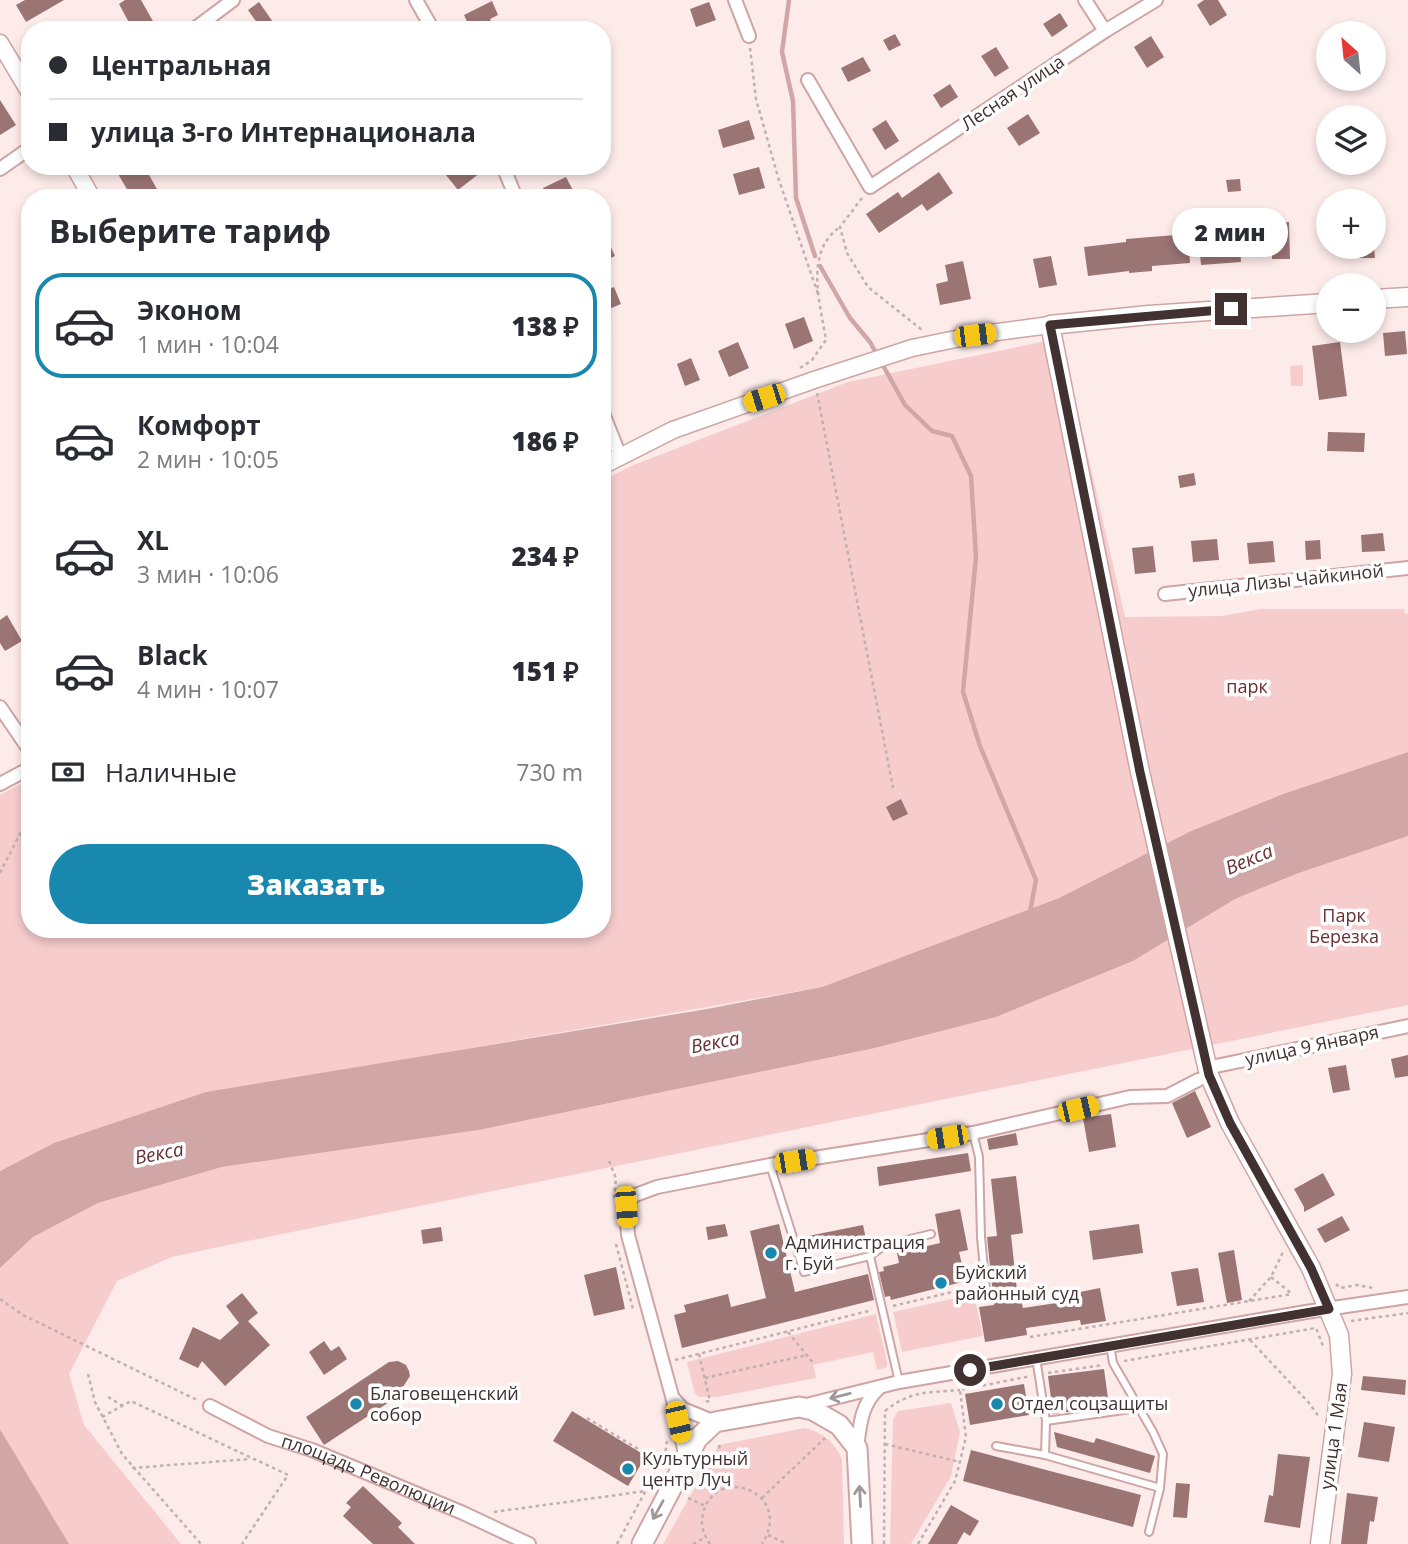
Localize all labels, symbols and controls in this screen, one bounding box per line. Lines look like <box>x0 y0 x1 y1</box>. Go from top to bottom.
north arrow <box>1316 21 1386 91</box>
map controls <box>1316 21 1386 343</box>
text: Центральная <box>91 47 271 83</box>
street label: Лесная улица <box>956 49 1069 136</box>
button: layers <box>1316 105 1386 175</box>
text: улица 3-го Интернационала <box>91 114 476 150</box>
button: + <box>1316 189 1386 259</box>
callout: 2 мин <box>1173 208 1289 256</box>
text: Выберите тариф <box>49 209 331 252</box>
text: 2 мин <box>1195 216 1265 248</box>
button: − <box>1316 273 1386 343</box>
text: Эконом <box>137 292 242 328</box>
route end <box>1215 293 1247 325</box>
icon: car <box>53 294 116 357</box>
text: 138 ₽ <box>511 308 579 344</box>
car <box>953 322 998 348</box>
text: 1 мин · 10:04 <box>137 328 279 360</box>
car <box>741 382 788 414</box>
text: Комфорт <box>137 407 261 443</box>
icon: car <box>53 409 116 472</box>
text: 186 ₽ <box>511 423 579 459</box>
text: 2 мин · 10:05 <box>137 443 279 475</box>
text: XL <box>137 522 169 558</box>
icon: car <box>53 524 116 587</box>
text: 234 ₽ <box>511 538 579 574</box>
text: 3 мин · 10:06 <box>137 558 279 590</box>
street label: улица Лизы Чайкиной <box>1187 558 1385 602</box>
text: Black <box>137 637 208 673</box>
icon: car <box>53 639 116 702</box>
text: 151 ₽ <box>511 653 579 689</box>
text: 4 мин · 10:07 <box>137 673 279 705</box>
park label: парк <box>1226 674 1268 698</box>
icon: cash <box>49 753 87 791</box>
text: Наличные <box>105 754 237 790</box>
text: 730 m <box>516 756 583 788</box>
water label: Векса <box>1221 837 1277 881</box>
button: Заказать <box>49 844 583 924</box>
park label: Парк Березка <box>1309 903 1379 948</box>
street label: улица 9 Января <box>1243 1019 1381 1071</box>
water label: Векса <box>688 1024 742 1059</box>
car <box>1056 1094 1101 1124</box>
car <box>925 1123 970 1151</box>
water label: Векса <box>132 1135 186 1170</box>
car <box>773 1147 818 1175</box>
car <box>615 1185 638 1229</box>
place label: Администрация г. Буй <box>785 1230 925 1275</box>
marker: Администрация г. Буй <box>763 1245 779 1261</box>
place label: Буйский районный суд <box>955 1260 1079 1305</box>
marker: Буйский районный суд <box>933 1275 949 1291</box>
route start <box>954 1354 986 1386</box>
place label: Благовещенский собор <box>370 1381 519 1426</box>
street label: улица 1 Мая <box>1314 1381 1352 1491</box>
one-way arrow <box>829 1390 852 1403</box>
place label: Отдел соцзащиты <box>1011 1391 1168 1415</box>
marker: Благовещенский собор <box>348 1396 364 1412</box>
marker: Отдел соцзащиты <box>989 1396 1005 1412</box>
car <box>664 1399 693 1445</box>
street label: площадь Революции <box>279 1428 459 1520</box>
place label: Культурный центр Луч <box>642 1446 748 1491</box>
marker: Культурный центр Луч <box>620 1461 636 1477</box>
one-way arrow <box>854 1485 867 1508</box>
one-way arrow <box>651 1499 665 1520</box>

